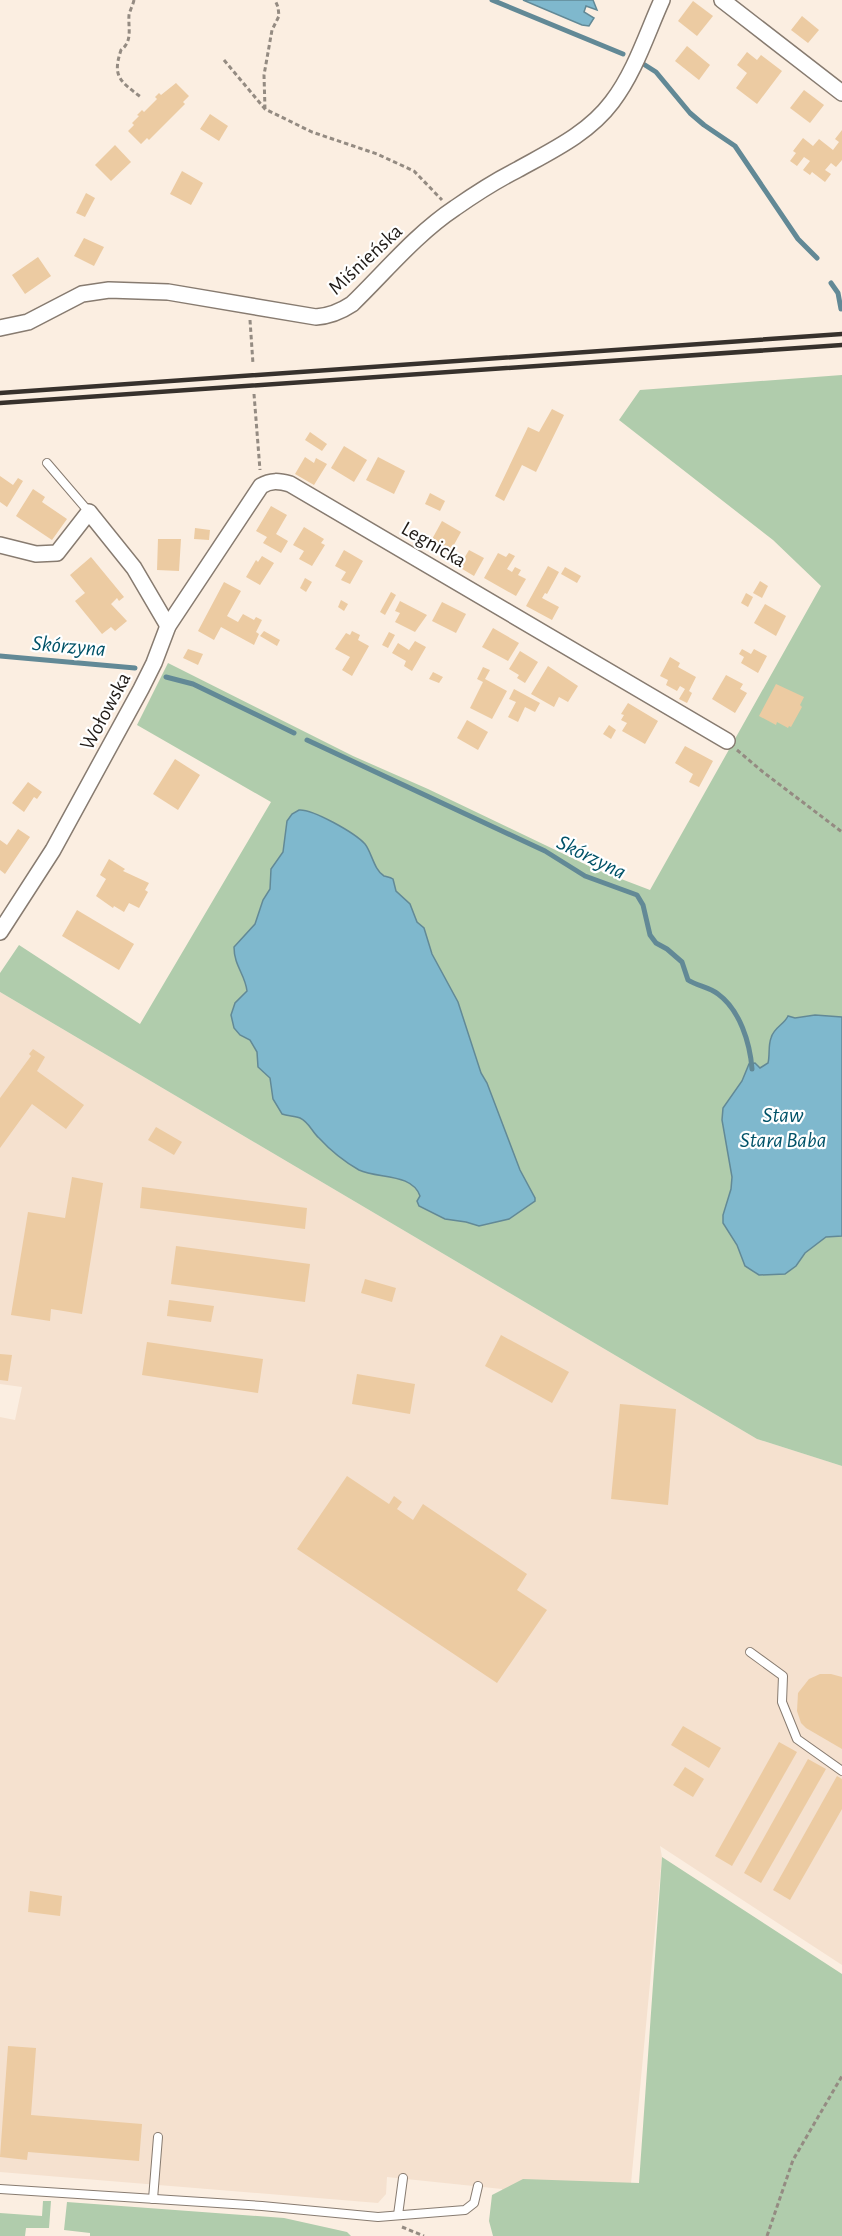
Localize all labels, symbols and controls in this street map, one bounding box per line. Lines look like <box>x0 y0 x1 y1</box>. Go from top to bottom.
street label: Miśnieńska <box>324 220 407 299</box>
street label: Legnicka <box>398 518 470 571</box>
water label: Skórzyna <box>31 632 107 660</box>
street label: Wołowska <box>76 669 135 753</box>
water label: Skórzyna <box>554 831 630 883</box>
water label: Staw Stara Baba <box>740 1104 826 1151</box>

